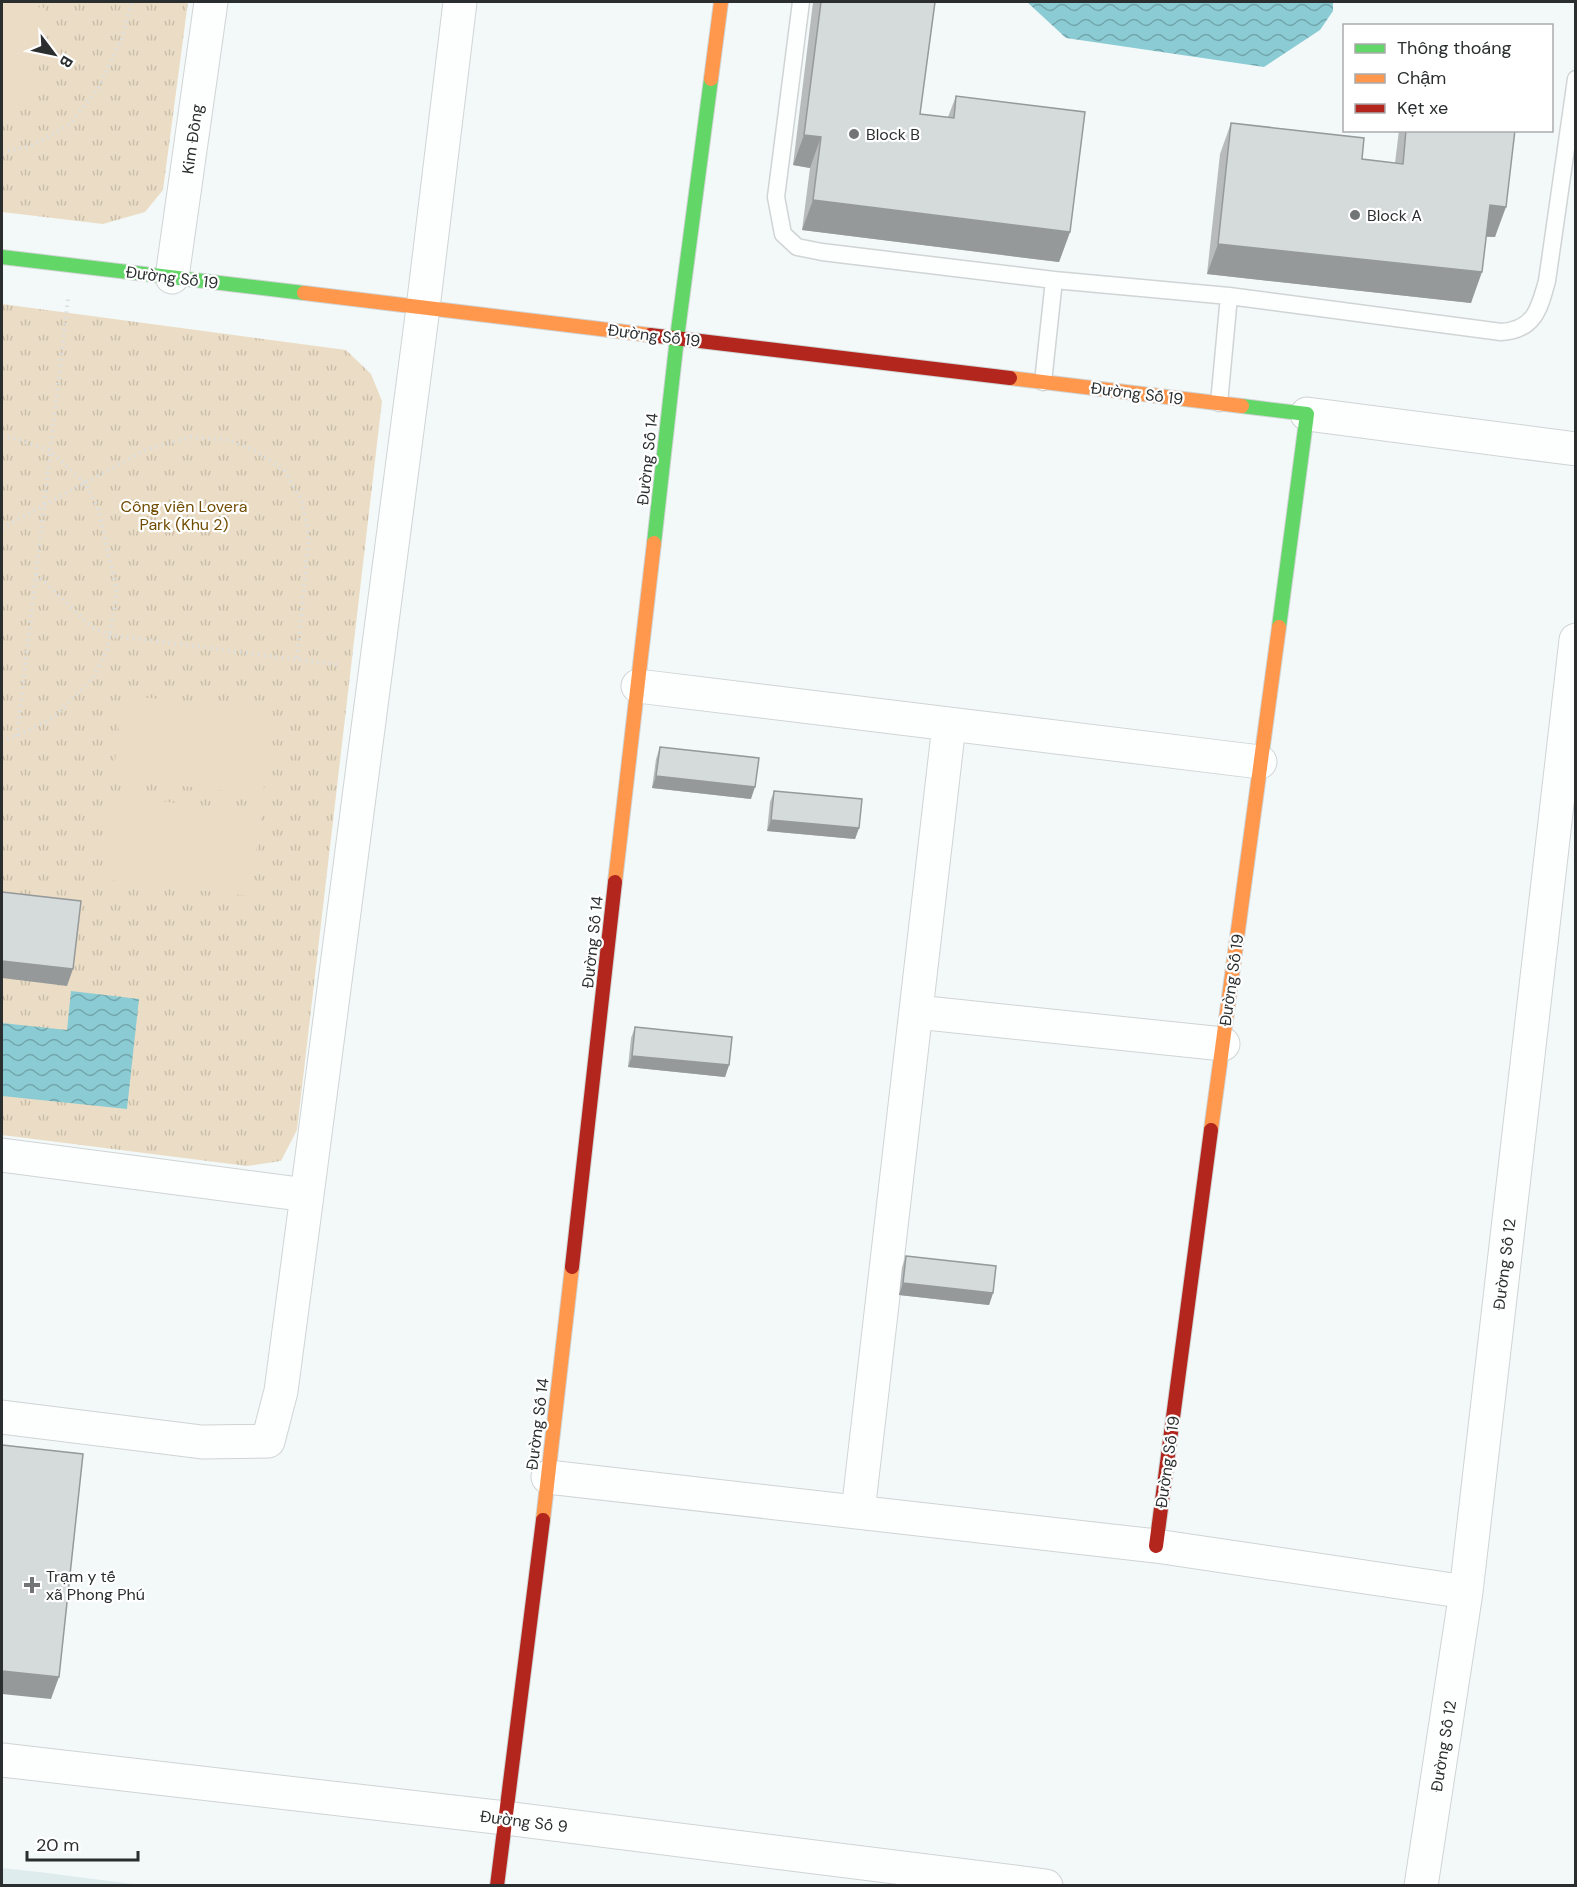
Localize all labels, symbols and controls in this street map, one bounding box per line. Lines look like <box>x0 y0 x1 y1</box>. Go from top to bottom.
north arrow <box>24 24 84 84</box>
legend <box>1343 24 1553 132</box>
text: Thông thoáng <box>1397 36 1512 60</box>
text: B <box>55 52 78 72</box>
text: Chậm <box>1397 66 1446 90</box>
text: Kẹt xe <box>1397 96 1448 120</box>
street label: Kim Đồng <box>177 103 208 176</box>
place label: Block B <box>866 124 920 145</box>
marker: Block B <box>847 127 861 141</box>
place label: Block A <box>1367 205 1422 226</box>
marker: Block A <box>1348 208 1362 222</box>
street label: Đường Số 19 <box>125 261 219 294</box>
street label: Đường Số 19 <box>607 319 701 352</box>
street label: Đường Số 19 <box>1090 377 1184 410</box>
street label: Đường Số 14 <box>632 412 663 506</box>
park label: Công viên Lovera Park (Khu 2) <box>120 496 248 535</box>
street label: Đường Số 14 <box>577 895 608 989</box>
street label: Đường Số 19 <box>1215 933 1248 1028</box>
street label: Đường Số 12 <box>1488 1217 1521 1311</box>
street label: Đường Số 14 <box>521 1377 554 1471</box>
street label: Đường Số 19 <box>1151 1415 1184 1510</box>
place label: Trạm y tế xã Phong Phú <box>46 1566 145 1605</box>
marker: Trạm y tế xã Phong Phú <box>23 1576 41 1594</box>
street label: Đường Số 12 <box>1426 1699 1461 1793</box>
street label: Đường Số 9 <box>479 1806 569 1837</box>
scale bar <box>27 1824 138 1862</box>
text: 20 m <box>36 1833 79 1857</box>

